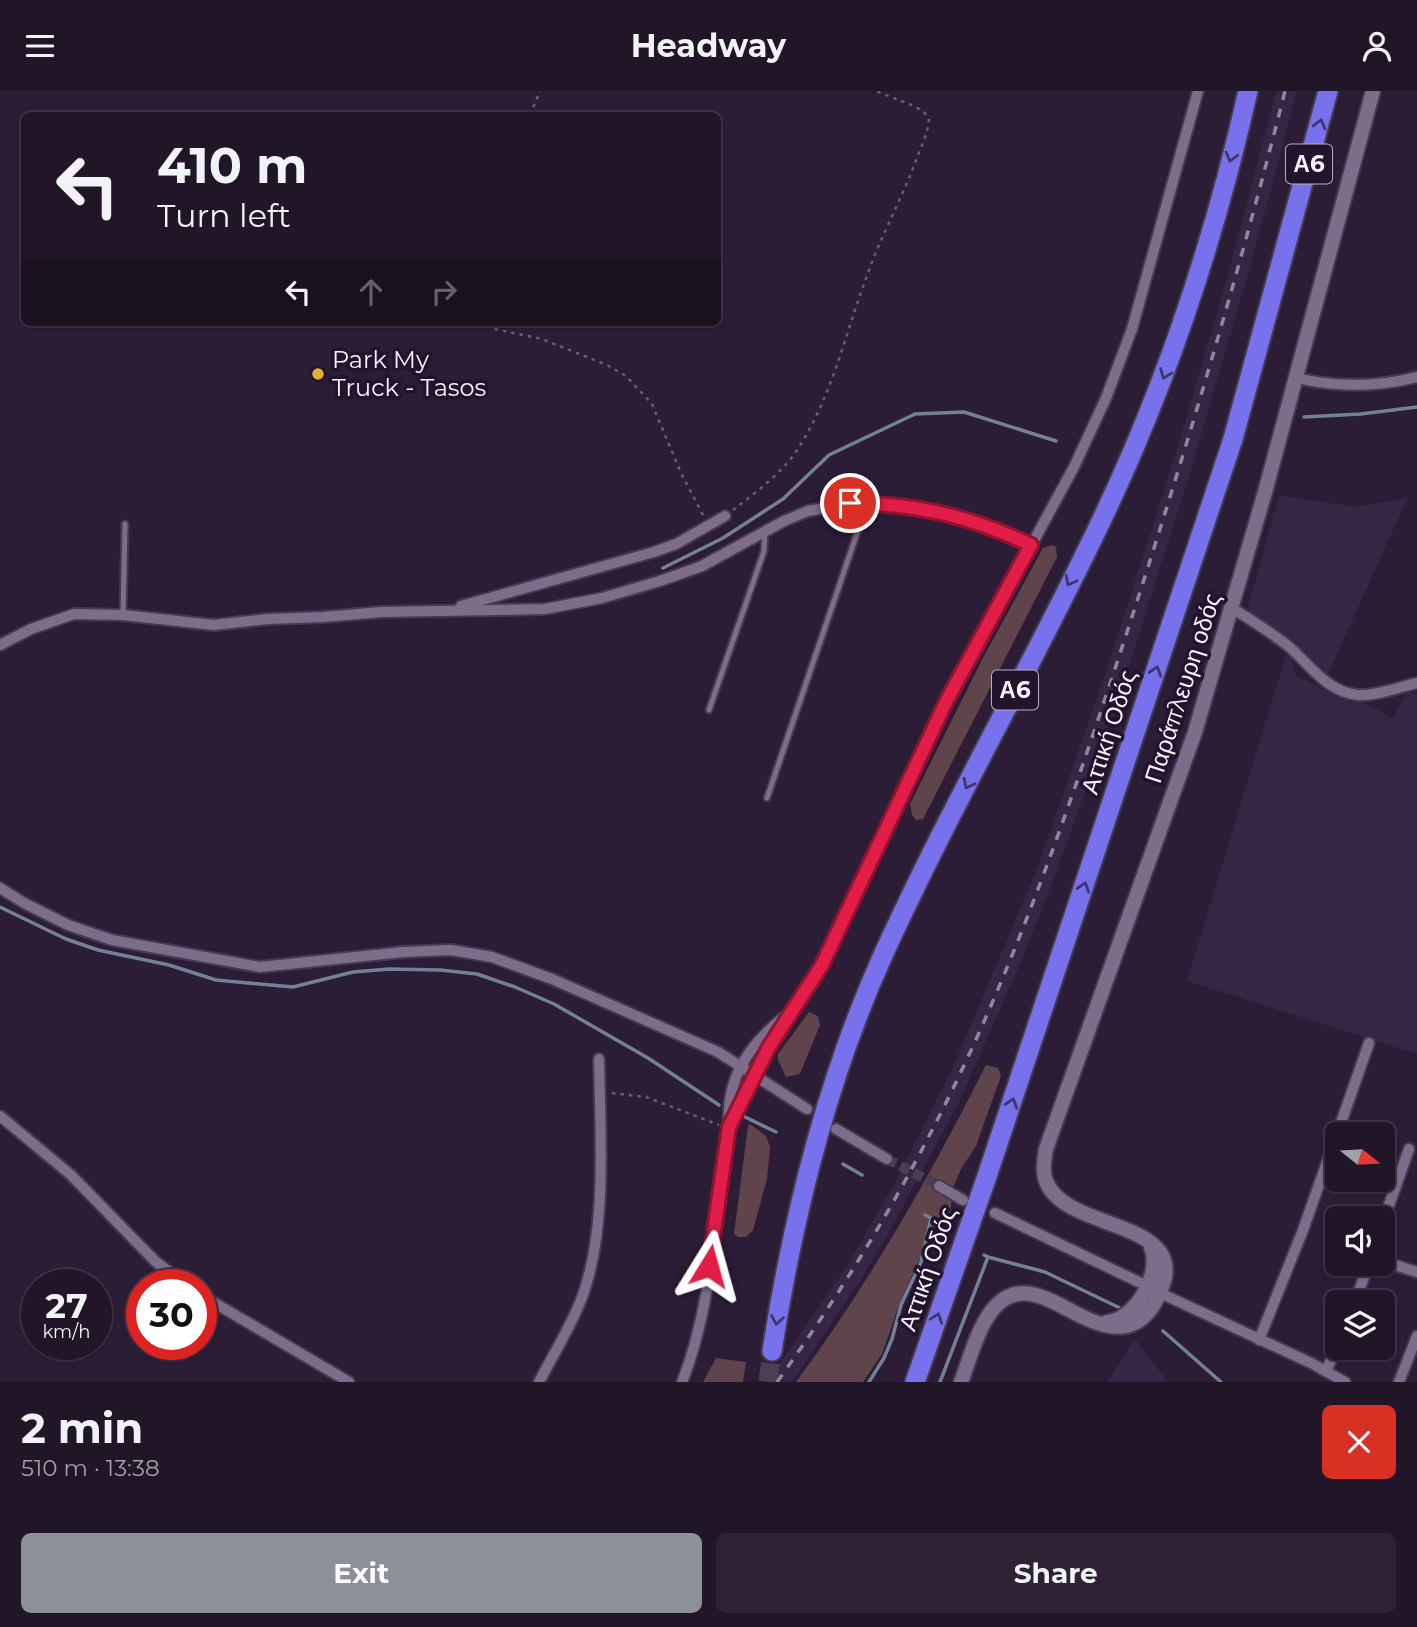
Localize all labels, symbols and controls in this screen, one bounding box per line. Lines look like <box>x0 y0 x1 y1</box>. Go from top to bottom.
text: Headway <box>631 26 786 65</box>
icon: menu <box>21 27 59 65</box>
icon: person <box>1358 27 1396 65</box>
one-way arrow <box>1311 118 1326 130</box>
text: 410 m <box>157 136 307 195</box>
icon: left <box>42 140 133 231</box>
road number: Α6 <box>1286 145 1332 183</box>
one-way arrow <box>1225 151 1239 163</box>
text: Turn left <box>157 196 291 235</box>
icon: left <box>279 273 317 311</box>
icon: ahead <box>352 273 390 311</box>
icon: right <box>425 273 463 311</box>
place label: Park My Truck - Tasos <box>332 345 486 402</box>
marker: Park My Truck - Tasos <box>310 366 326 382</box>
one-way arrow <box>1159 368 1173 380</box>
pin <box>820 473 880 533</box>
icon: arrive <box>831 484 869 522</box>
one-way arrow <box>1065 574 1079 586</box>
street label: Παράπλευρη οδός <box>1138 589 1227 786</box>
one-way arrow <box>1147 665 1162 677</box>
street label: Αττική Οδός <box>1075 666 1142 798</box>
road number: Α6 <box>992 671 1038 709</box>
one-way arrow <box>962 777 976 789</box>
one-way arrow <box>1075 881 1090 893</box>
one-way arrow <box>1003 1097 1018 1109</box>
north arrow <box>1325 1122 1395 1192</box>
map controls <box>1325 1122 1395 1360</box>
street label: Αττική Οδός <box>893 1203 962 1334</box>
button: sound <box>1325 1206 1395 1276</box>
position arrow <box>672 1229 746 1303</box>
speed limit sign: 30 <box>126 1269 217 1360</box>
text: 27 <box>45 1284 88 1327</box>
button: layers <box>1325 1290 1395 1360</box>
one-way arrow <box>929 1312 943 1324</box>
one-way arrow <box>770 1314 785 1326</box>
text: km/h <box>42 1321 91 1343</box>
text: 2 min <box>21 1402 143 1454</box>
button: close <box>1322 1405 1396 1479</box>
text: 510 m · 13:38 <box>21 1454 160 1482</box>
button: Exit <box>21 1533 702 1613</box>
button: Share <box>716 1533 1396 1613</box>

